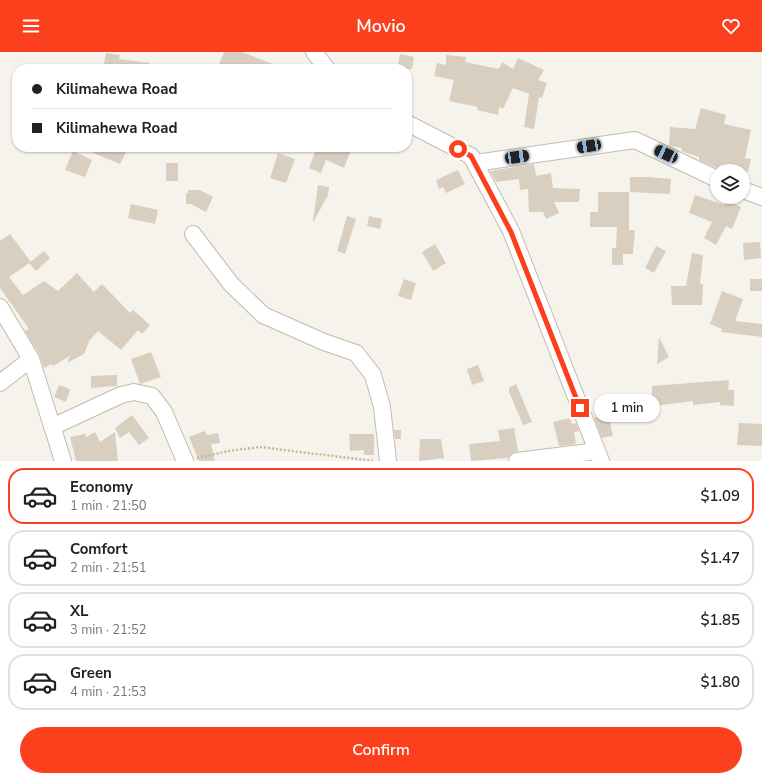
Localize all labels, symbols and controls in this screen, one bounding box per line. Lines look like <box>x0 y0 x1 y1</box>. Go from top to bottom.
text: Movio <box>356 14 406 38</box>
icon: menu <box>20 15 42 37</box>
icon: heart <box>720 15 742 37</box>
text: Kilimahewa Road <box>56 79 177 99</box>
text: Kilimahewa Road <box>56 118 177 138</box>
car <box>576 138 602 154</box>
route start <box>449 140 467 158</box>
car <box>653 143 679 165</box>
car <box>504 149 530 165</box>
map controls <box>710 164 750 204</box>
button: layers <box>710 164 750 204</box>
callout: 1 min <box>594 394 660 422</box>
route end <box>571 399 589 417</box>
text: 1 min <box>610 399 644 417</box>
text: Economy <box>70 477 133 497</box>
icon: car <box>22 478 58 514</box>
text: $1.09 <box>700 486 740 506</box>
text: 1 min · 21:50 <box>70 497 146 515</box>
text: Comfort <box>70 539 127 559</box>
icon: car <box>22 540 58 576</box>
text: $1.47 <box>700 548 740 568</box>
text: 2 min · 21:51 <box>70 559 146 577</box>
text: XL <box>70 601 89 621</box>
icon: car <box>22 602 58 638</box>
text: $1.85 <box>700 610 740 630</box>
text: 3 min · 21:52 <box>70 621 146 639</box>
text: Green <box>70 663 112 683</box>
icon: car <box>22 664 58 700</box>
text: $1.80 <box>700 672 740 692</box>
text: 4 min · 21:53 <box>70 683 146 701</box>
button: Confirm <box>20 727 742 773</box>

